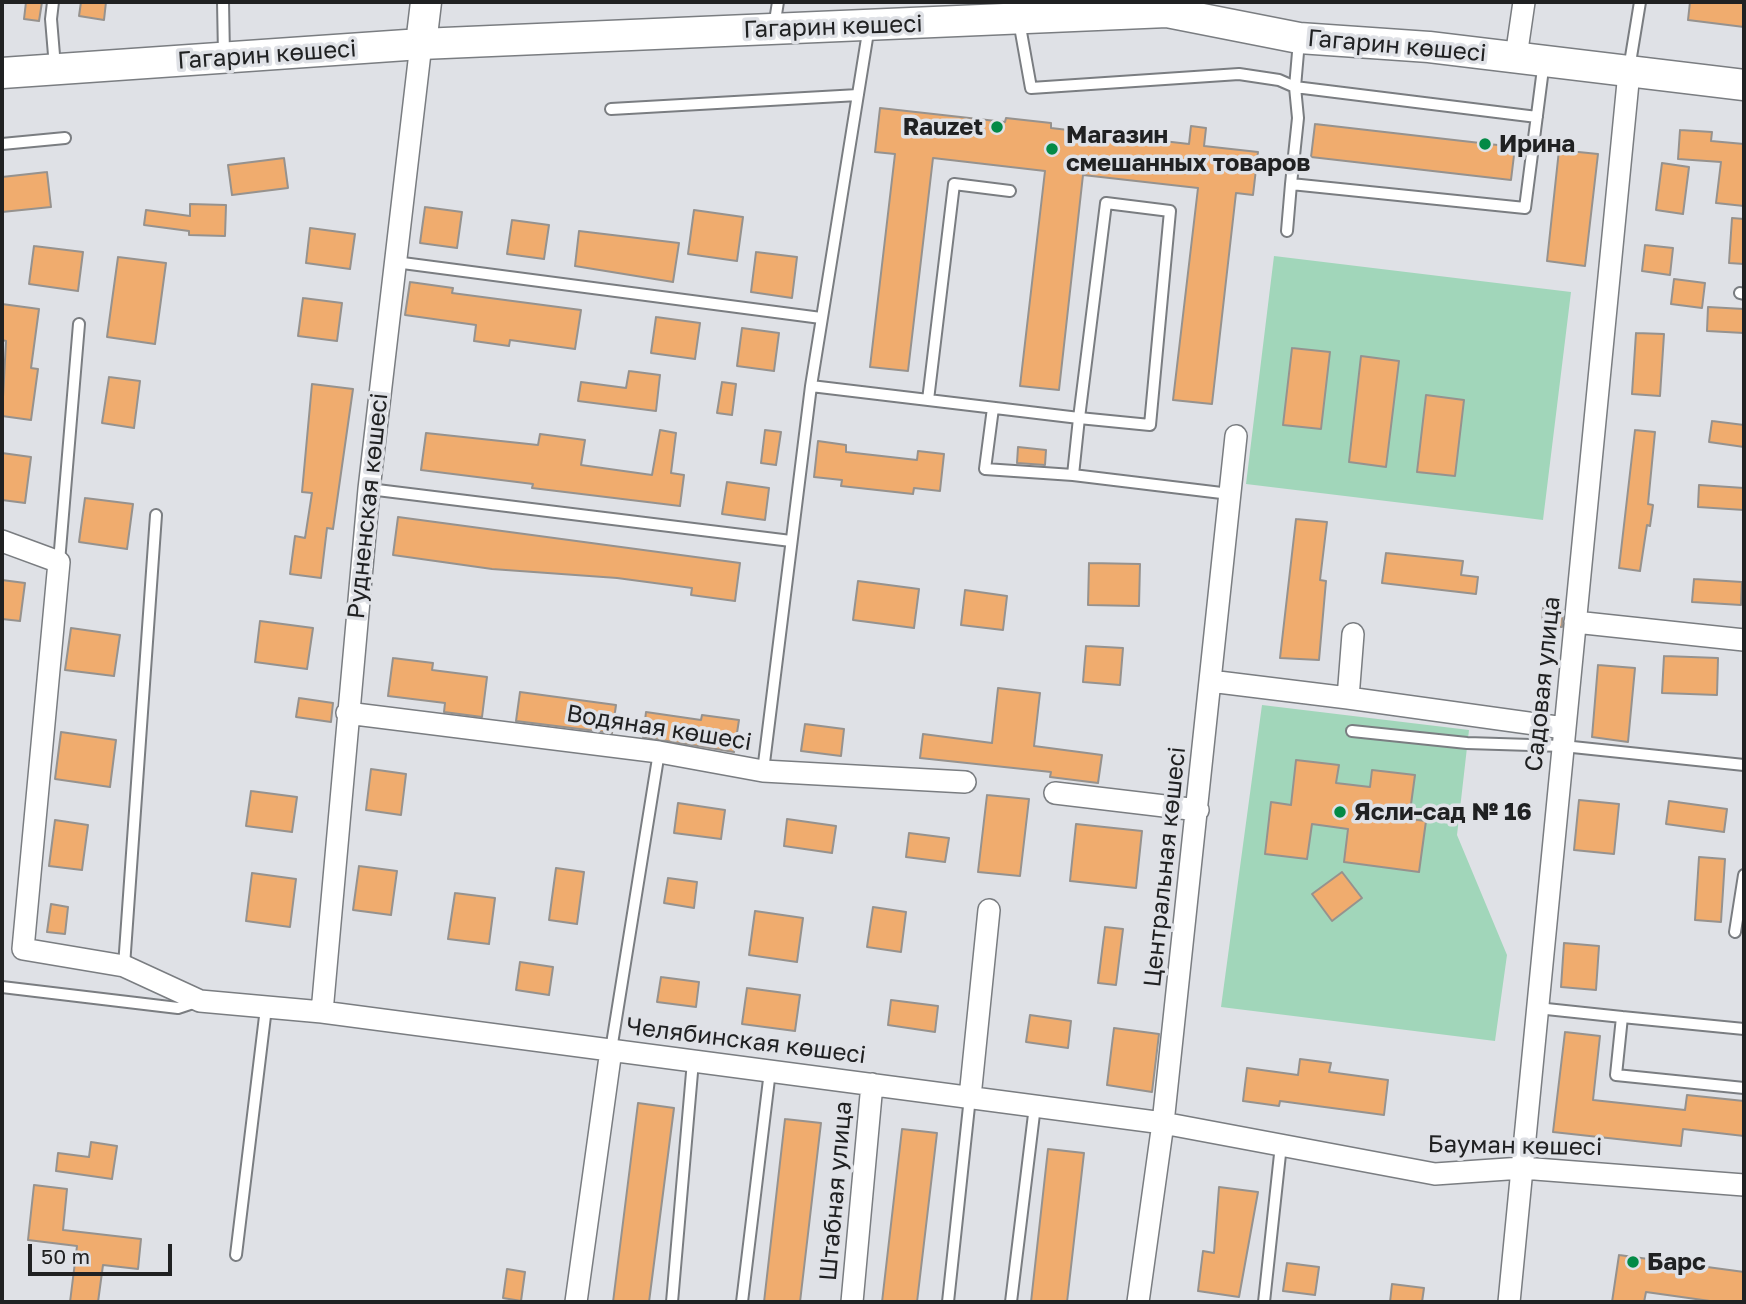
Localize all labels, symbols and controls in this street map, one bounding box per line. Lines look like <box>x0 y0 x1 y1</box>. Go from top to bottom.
street label: Гагарин көшесі <box>743 9 923 45</box>
street label: Гагарин көшесі <box>1306 24 1488 68</box>
street label: Гагарин көшесі <box>177 34 357 76</box>
place label: Rauzet <box>903 113 983 141</box>
marker: Rauzet <box>989 119 1005 135</box>
place label: Магазин смешанных товаров <box>1066 121 1310 177</box>
place label: Ирина <box>1499 130 1575 158</box>
marker: Ирина <box>1477 136 1493 152</box>
marker: Магазин смешанных товаров <box>1044 141 1060 157</box>
street label: Рудненская көшесі <box>342 392 394 620</box>
street label: Садовая улица <box>1519 595 1567 773</box>
street label: Водяная көшесі <box>564 699 754 757</box>
street label: Центральная көшесі <box>1138 745 1192 989</box>
place label: Ясли-сад № 16 <box>1354 798 1532 826</box>
marker: Ясли-сад № 16 <box>1332 804 1348 820</box>
street label: Челябинская көшесі <box>624 1012 868 1070</box>
street label: Штабная улица <box>814 1100 858 1282</box>
street label: Бауман көшесі <box>1427 1130 1603 1162</box>
scale bar <box>32 1230 175 1274</box>
text: 50 m <box>41 1243 90 1269</box>
place label: Барс <box>1647 1248 1706 1276</box>
marker: Барс <box>1625 1254 1641 1270</box>

